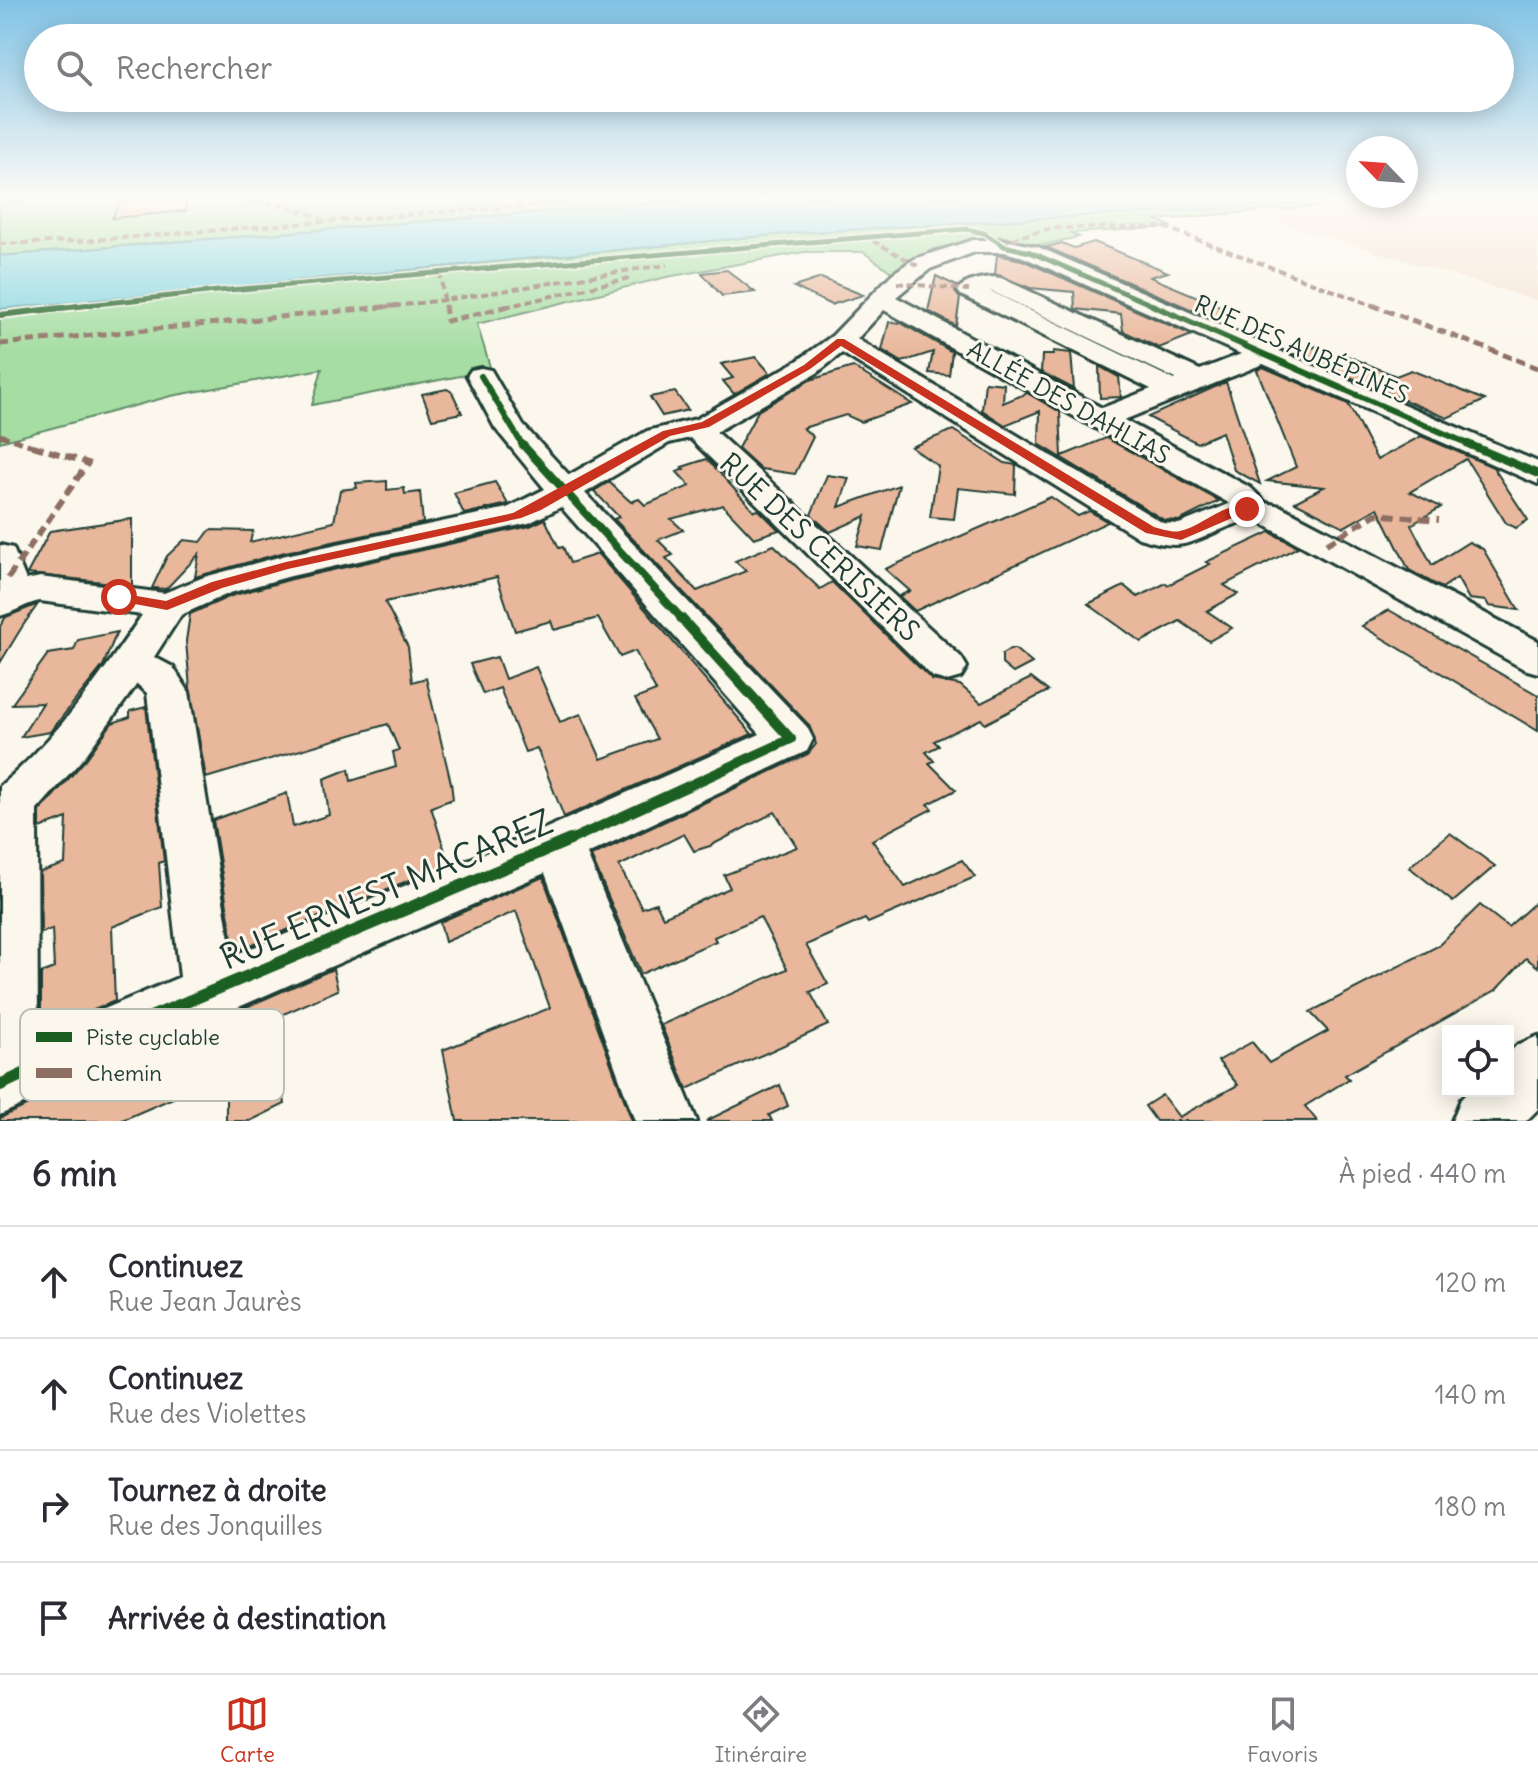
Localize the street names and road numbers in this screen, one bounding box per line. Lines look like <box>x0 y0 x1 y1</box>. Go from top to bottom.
street label: RUE DES AUBÉPINES <box>1190 288 1414 410</box>
street label: ALLÉE DES DAHLIAS <box>962 334 1176 470</box>
street label: RUE DES CERISIERS <box>712 445 928 649</box>
street label: RUE ERNEST MACAREZ <box>213 799 559 979</box>

